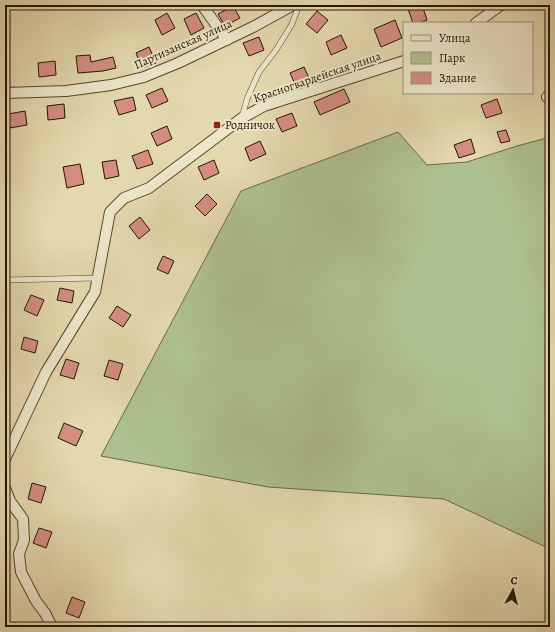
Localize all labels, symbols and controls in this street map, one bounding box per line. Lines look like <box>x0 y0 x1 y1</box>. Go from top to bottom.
street label: Партизанская улица <box>131 15 235 73</box>
legend <box>403 22 533 94</box>
text: Улица <box>439 30 471 46</box>
street label: Красногвардейская улица <box>251 47 383 106</box>
text: Парк <box>439 50 465 66</box>
text: Здание <box>439 70 476 86</box>
place label: Родничок <box>225 117 275 133</box>
marker: Родничок <box>212 120 222 130</box>
north arrow <box>493 570 533 610</box>
text: С <box>510 573 519 588</box>

